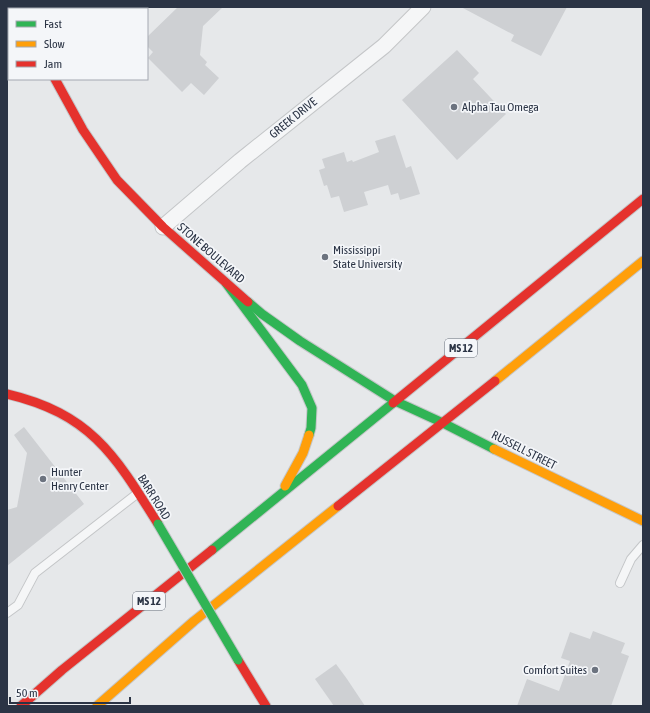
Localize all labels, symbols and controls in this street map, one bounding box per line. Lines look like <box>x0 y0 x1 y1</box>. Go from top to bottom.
legend <box>8 8 148 80</box>
text: Fast <box>44 17 62 31</box>
text: Slow <box>44 37 65 51</box>
text: Jam <box>44 57 62 71</box>
street label: GREEK DRIVE <box>266 95 320 141</box>
place label: Alpha Tau Omega <box>462 100 539 114</box>
marker: Alpha Tau Omega <box>449 102 459 112</box>
street label: STONE BOULEVARD <box>174 220 248 286</box>
place label: Mississippi State University <box>333 243 402 271</box>
marker: Mississippi State University <box>320 252 330 262</box>
road number: MS 12 <box>445 339 477 357</box>
street label: RUSSELL STREET <box>489 428 559 473</box>
place label: Hunter Henry Center <box>51 465 109 493</box>
street label: BARR ROAD <box>135 472 174 522</box>
marker: Hunter Henry Center <box>38 474 48 484</box>
road number: MS 12 <box>133 592 165 610</box>
place label: Comfort Suites <box>523 663 587 677</box>
marker: Comfort Suites <box>590 665 600 675</box>
scale bar <box>10 679 130 705</box>
text: 50 m <box>16 686 38 700</box>

